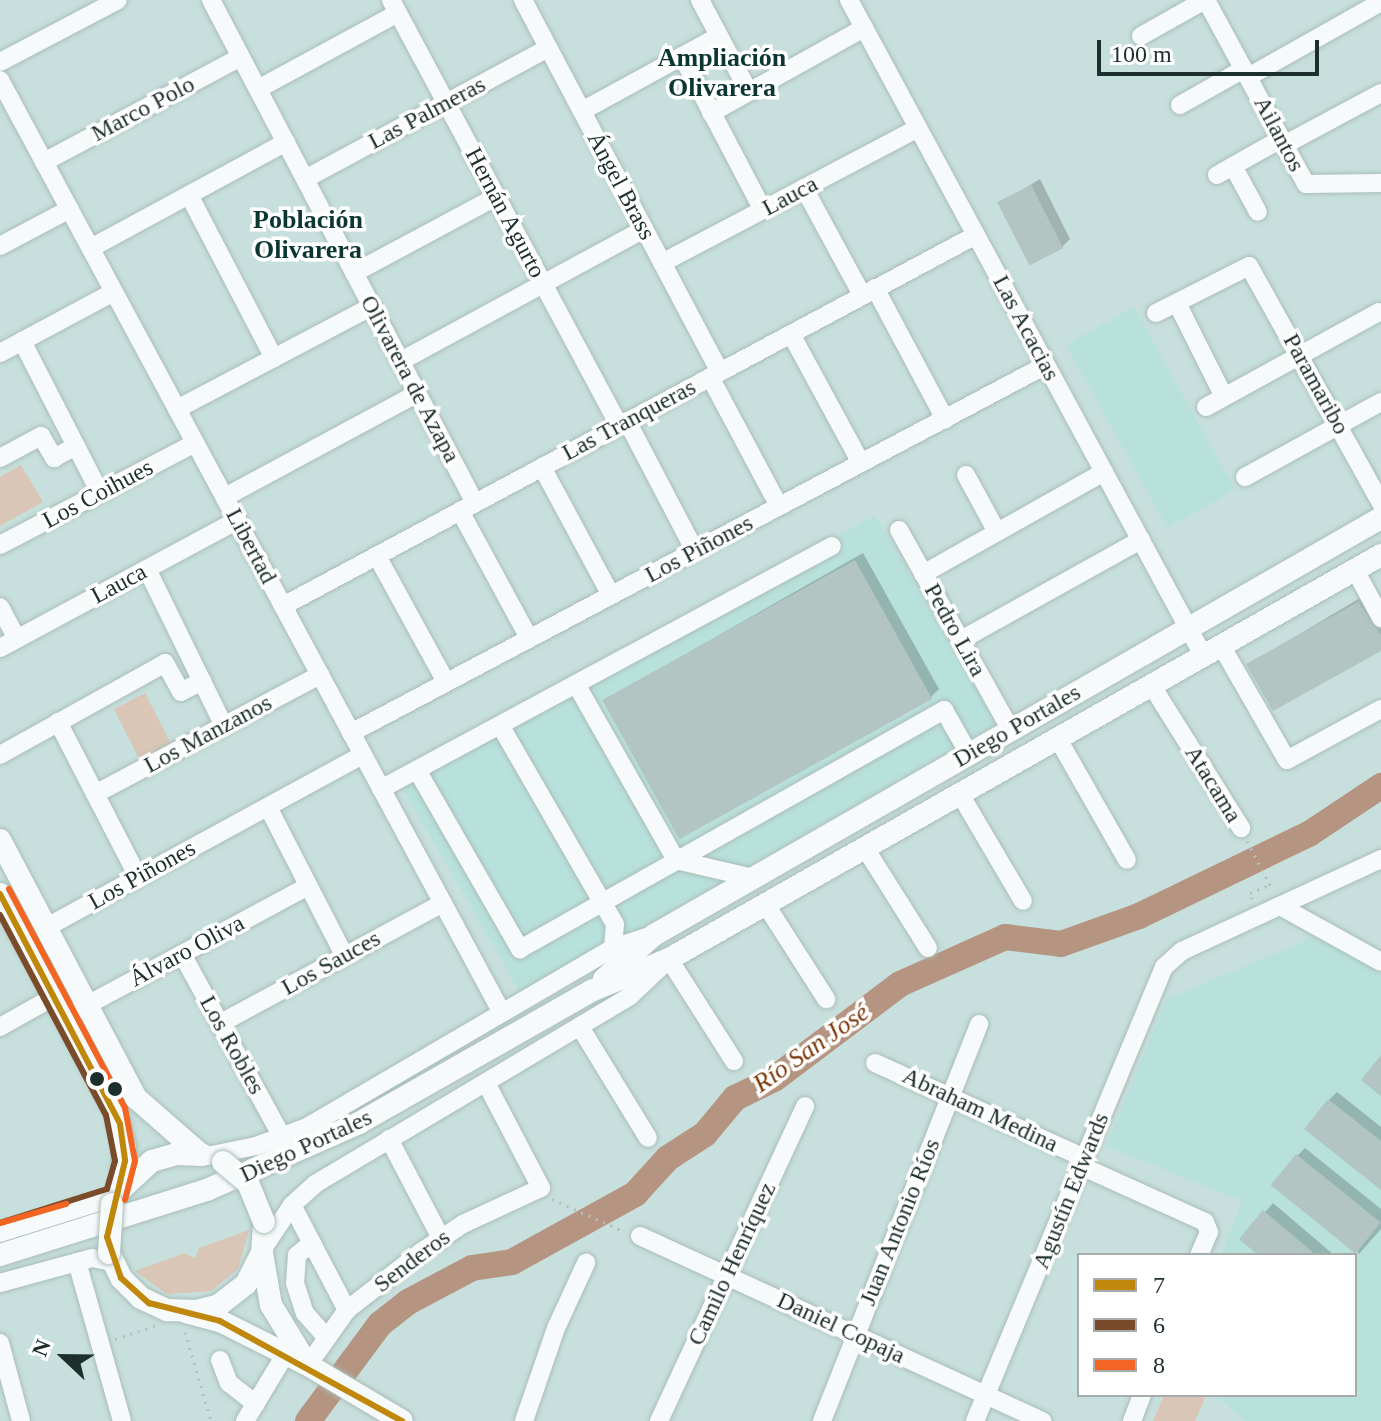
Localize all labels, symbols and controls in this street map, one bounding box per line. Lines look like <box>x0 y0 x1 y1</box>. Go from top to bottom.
scale bar <box>1101 24 1323 74</box>
text: 100 m <box>1111 41 1172 67</box>
district label: Ampliación Olivarera <box>658 42 786 104</box>
street label: Marco Polo <box>87 70 199 148</box>
street label: Las Palmeras <box>363 70 491 156</box>
street label: Ailantos <box>1247 91 1311 177</box>
street label: Ángel Brass <box>581 127 661 245</box>
street label: Hernán Agurto <box>458 142 552 284</box>
street label: Lauca <box>757 170 823 222</box>
district label: Población Olivarera <box>253 204 363 266</box>
street label: Las Acacias <box>986 270 1066 386</box>
street label: Olivarera de Azapa <box>353 290 467 468</box>
street label: Paramaribo <box>1277 329 1355 439</box>
street label: Las Tranqueras <box>557 373 701 467</box>
street label: Los Coihues <box>38 453 158 535</box>
street label: Libertad <box>219 503 283 589</box>
street label: Los Piñones <box>640 509 758 589</box>
street label: Lauca <box>86 558 152 610</box>
street label: Pedro Lira <box>918 578 992 682</box>
street label: Diego Portales <box>948 678 1086 774</box>
street label: Los Manzanos <box>139 688 277 780</box>
street label: Atacama <box>1178 740 1248 828</box>
street label: Los Piñones <box>83 834 201 916</box>
street label: Álvaro Oliva <box>125 909 249 993</box>
street label: Los Sauces <box>277 924 385 1002</box>
street label: Los Robles <box>193 990 271 1100</box>
water label: Río San José <box>747 997 875 1099</box>
street label: Abraham Medina <box>898 1061 1062 1159</box>
unlabelled marker <box>89 1071 105 1087</box>
unlabelled marker <box>107 1081 123 1097</box>
street label: Diego Portales <box>236 1103 376 1189</box>
street label: Agustín Edwards <box>1027 1109 1115 1273</box>
street label: Juan Antonio Ríos <box>853 1134 947 1310</box>
street label: Camilo Henríquez <box>682 1178 782 1350</box>
street label: Senderos <box>368 1223 456 1299</box>
legend <box>1077 1253 1357 1397</box>
text: 7 <box>1153 1272 1165 1298</box>
street label: Daniel Copaja <box>772 1286 910 1370</box>
text: 6 <box>1153 1312 1165 1338</box>
north arrow <box>24 1317 104 1397</box>
text: N <box>27 1336 56 1360</box>
text: 8 <box>1153 1352 1165 1378</box>

